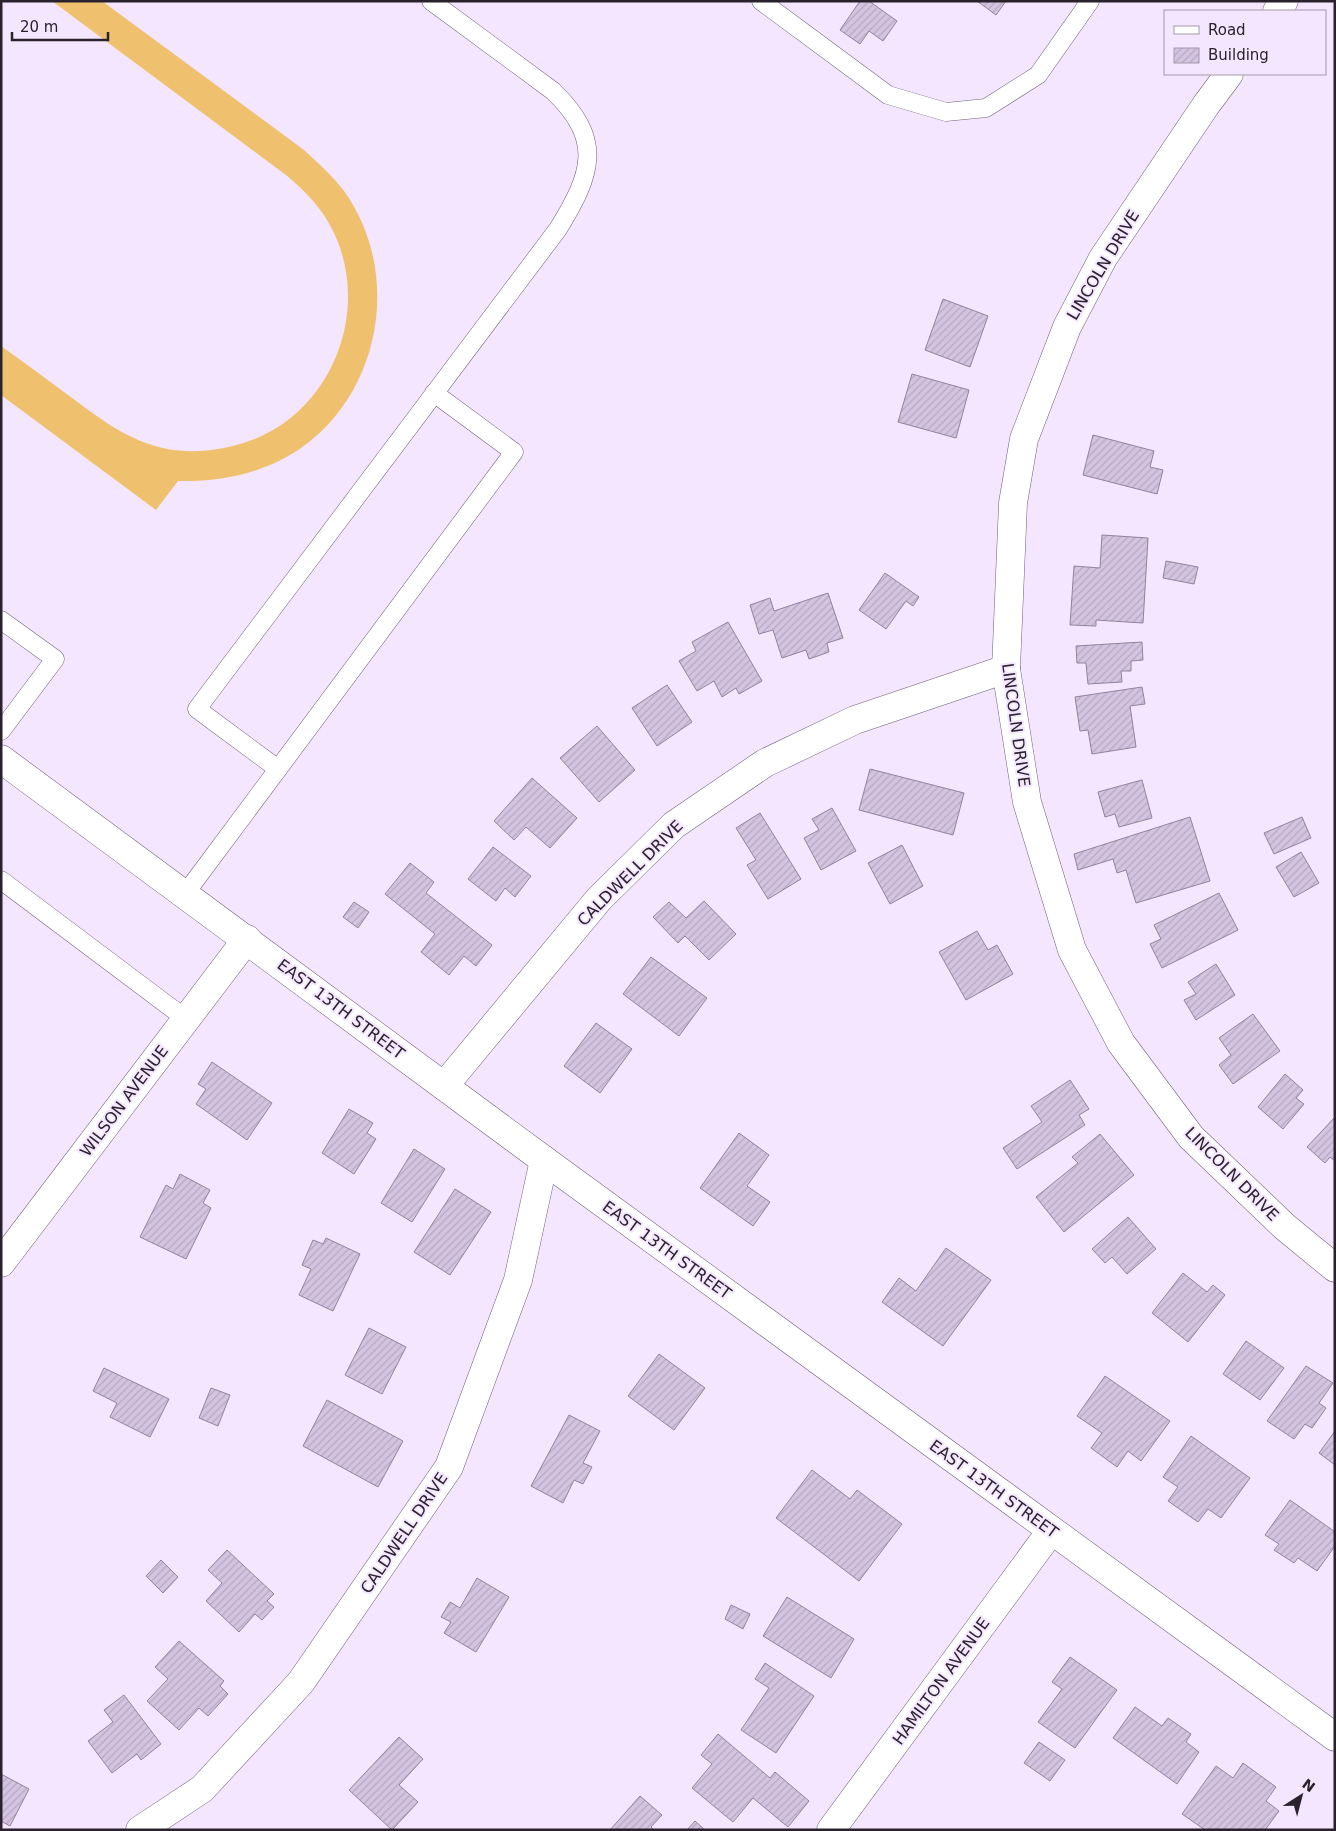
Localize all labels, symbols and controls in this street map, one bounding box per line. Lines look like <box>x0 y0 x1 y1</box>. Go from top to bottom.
scale bar <box>12 10 109 42</box>
legend <box>1164 10 1326 75</box>
text: 20 m <box>20 18 58 36</box>
text: Road <box>1208 21 1246 39</box>
text: Building <box>1208 46 1269 64</box>
street label: LINCOLN DRIVE <box>1063 207 1143 323</box>
street label: LINCOLN DRIVE <box>998 662 1034 788</box>
street label: CALDWELL DRIVE <box>573 816 687 930</box>
street label: EAST 13TH STREET <box>274 955 409 1063</box>
street label: WILSON AVENUE <box>76 1042 172 1160</box>
street label: LINCOLN DRIVE <box>1181 1123 1283 1225</box>
street label: EAST 13TH STREET <box>599 1197 735 1303</box>
street label: EAST 13TH STREET <box>926 1436 1062 1542</box>
street label: CALDWELL DRIVE <box>357 1469 451 1597</box>
street label: HAMILTON AVENUE <box>889 1614 993 1748</box>
north arrow <box>1276 1771 1326 1821</box>
text: N <box>1299 1776 1318 1795</box>

